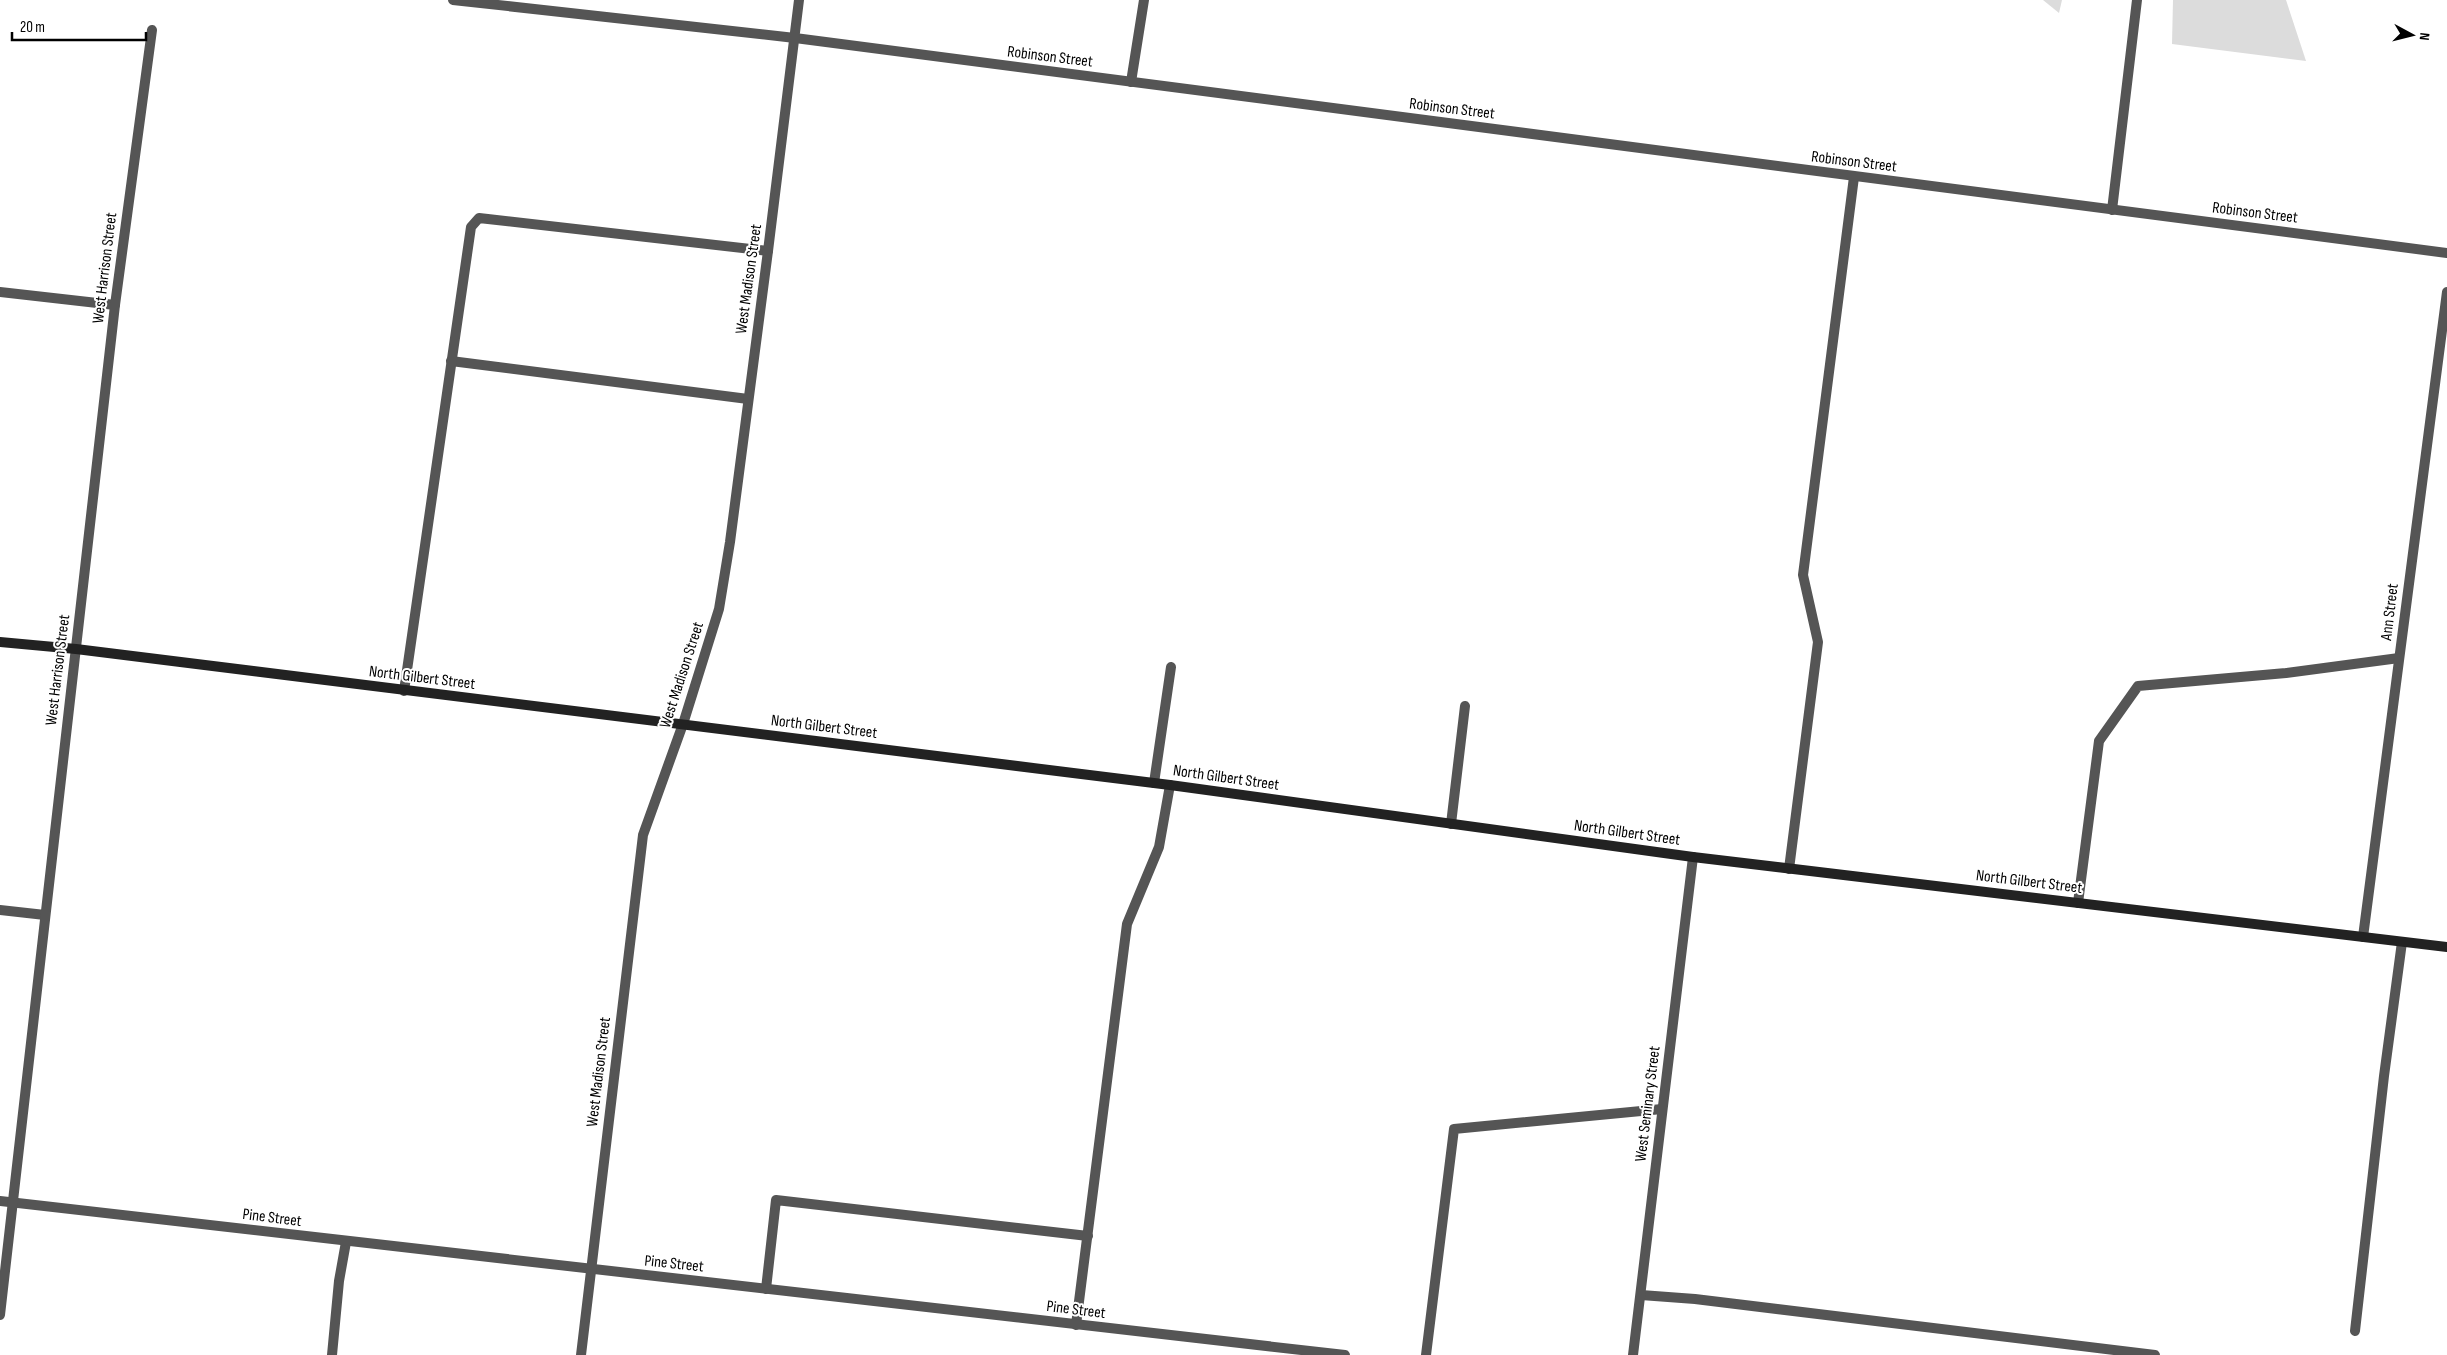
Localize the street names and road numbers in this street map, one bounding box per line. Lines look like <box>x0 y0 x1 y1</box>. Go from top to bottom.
street label: Robinson Street <box>1006 42 1094 72</box>
street label: Robinson Street <box>1408 94 1496 124</box>
street label: Robinson Street <box>1810 147 1898 177</box>
street label: Robinson Street <box>2211 198 2299 228</box>
street label: West Harrison Street <box>89 211 121 325</box>
street label: West Madison Street <box>732 223 766 335</box>
street label: Ann Street <box>2377 582 2403 643</box>
street label: West Harrison Street <box>42 613 74 727</box>
street label: West Madison Street <box>656 619 708 731</box>
street label: North Gilbert Street <box>368 662 476 694</box>
street label: North Gilbert Street <box>770 711 878 743</box>
street label: North Gilbert Street <box>1172 761 1280 795</box>
street label: North Gilbert Street <box>1573 816 1681 850</box>
street label: North Gilbert Street <box>1975 866 2083 898</box>
street label: West Madison Street <box>583 1016 615 1128</box>
street label: West Seminary Street <box>1631 1045 1665 1163</box>
street label: Pine Street <box>241 1205 303 1231</box>
street label: Pine Street <box>644 1251 705 1277</box>
street label: Pine Street <box>1045 1297 1107 1323</box>

